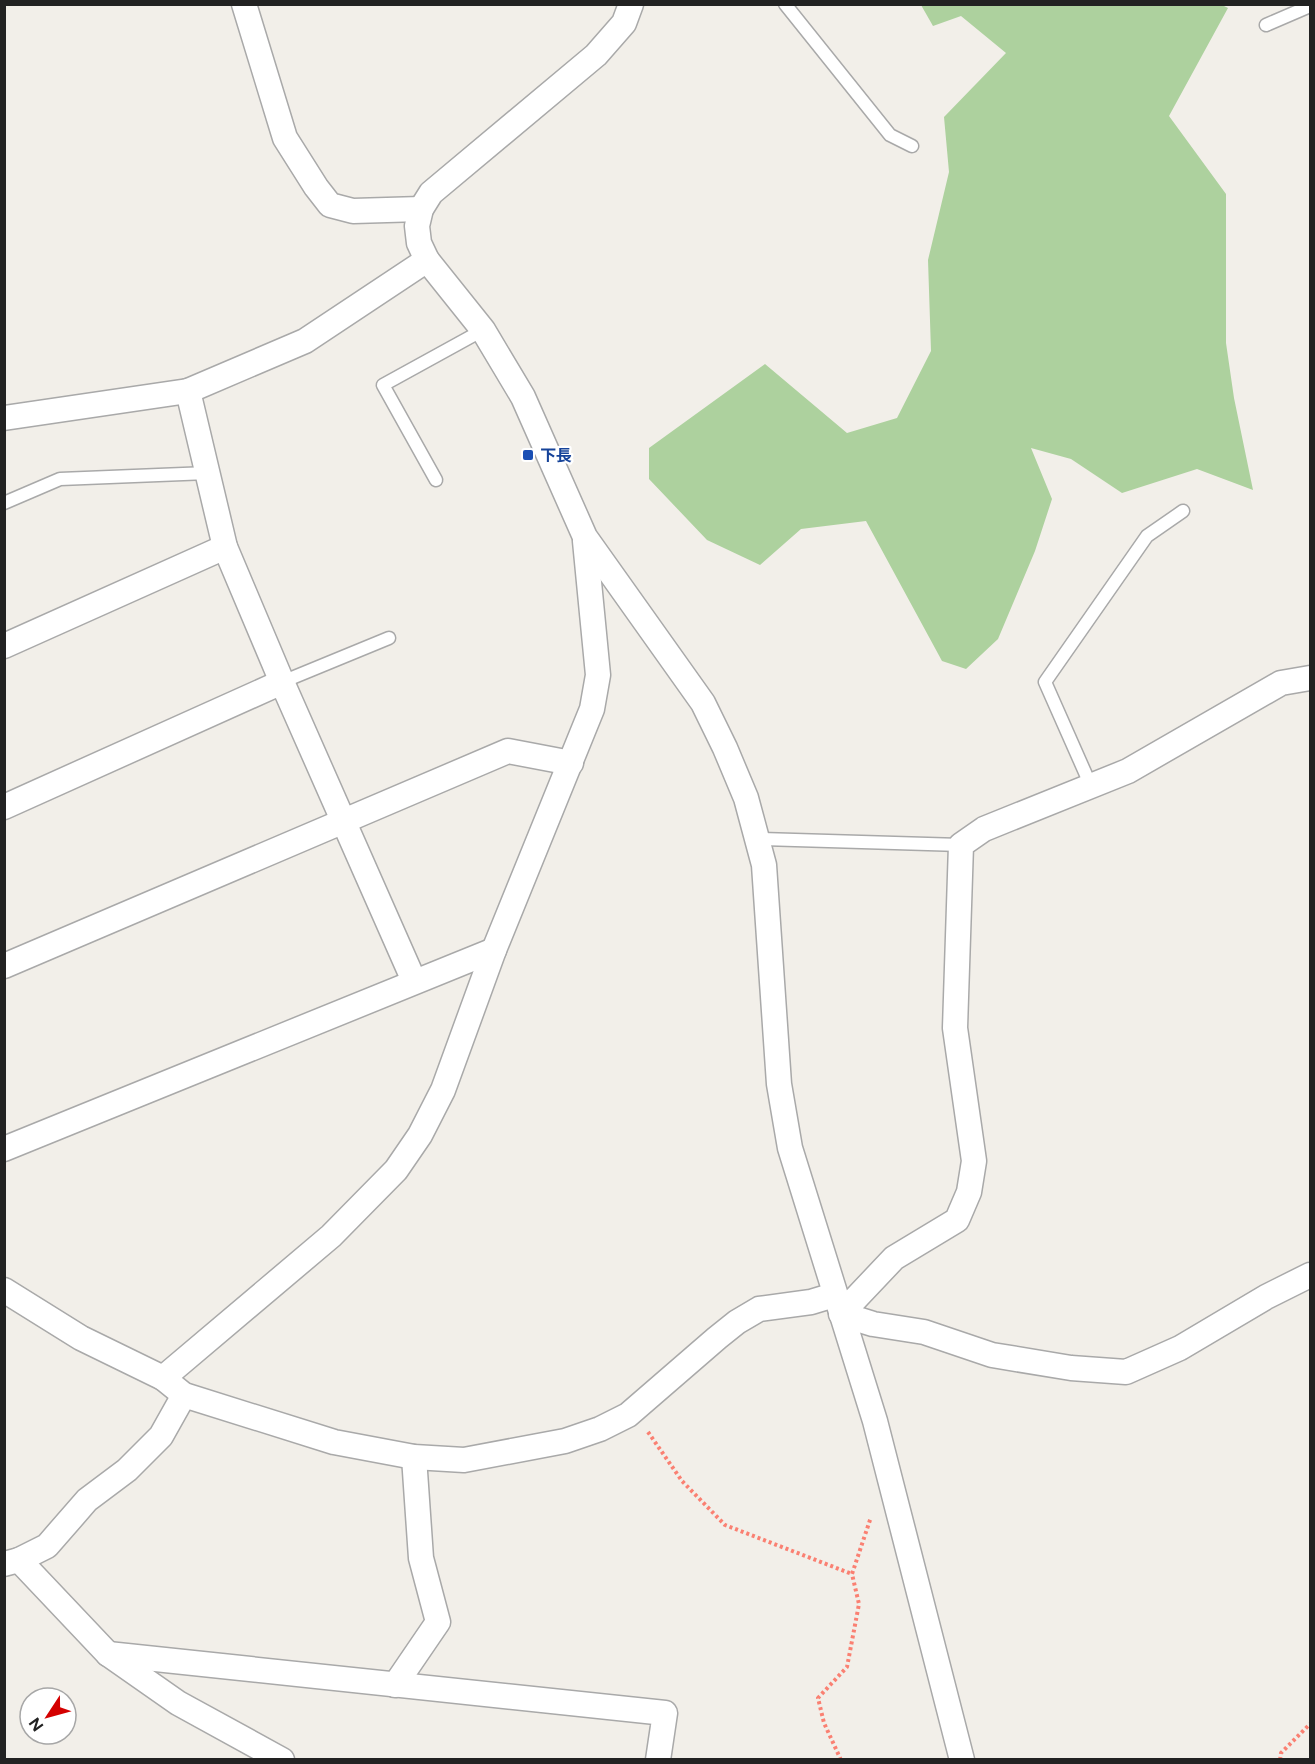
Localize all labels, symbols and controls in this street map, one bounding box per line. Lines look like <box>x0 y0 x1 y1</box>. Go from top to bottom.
place label: 下長 <box>540 446 572 465</box>
marker: 下長 <box>521 448 535 462</box>
north arrow <box>18 1686 78 1746</box>
text: N <box>25 1714 48 1735</box>

